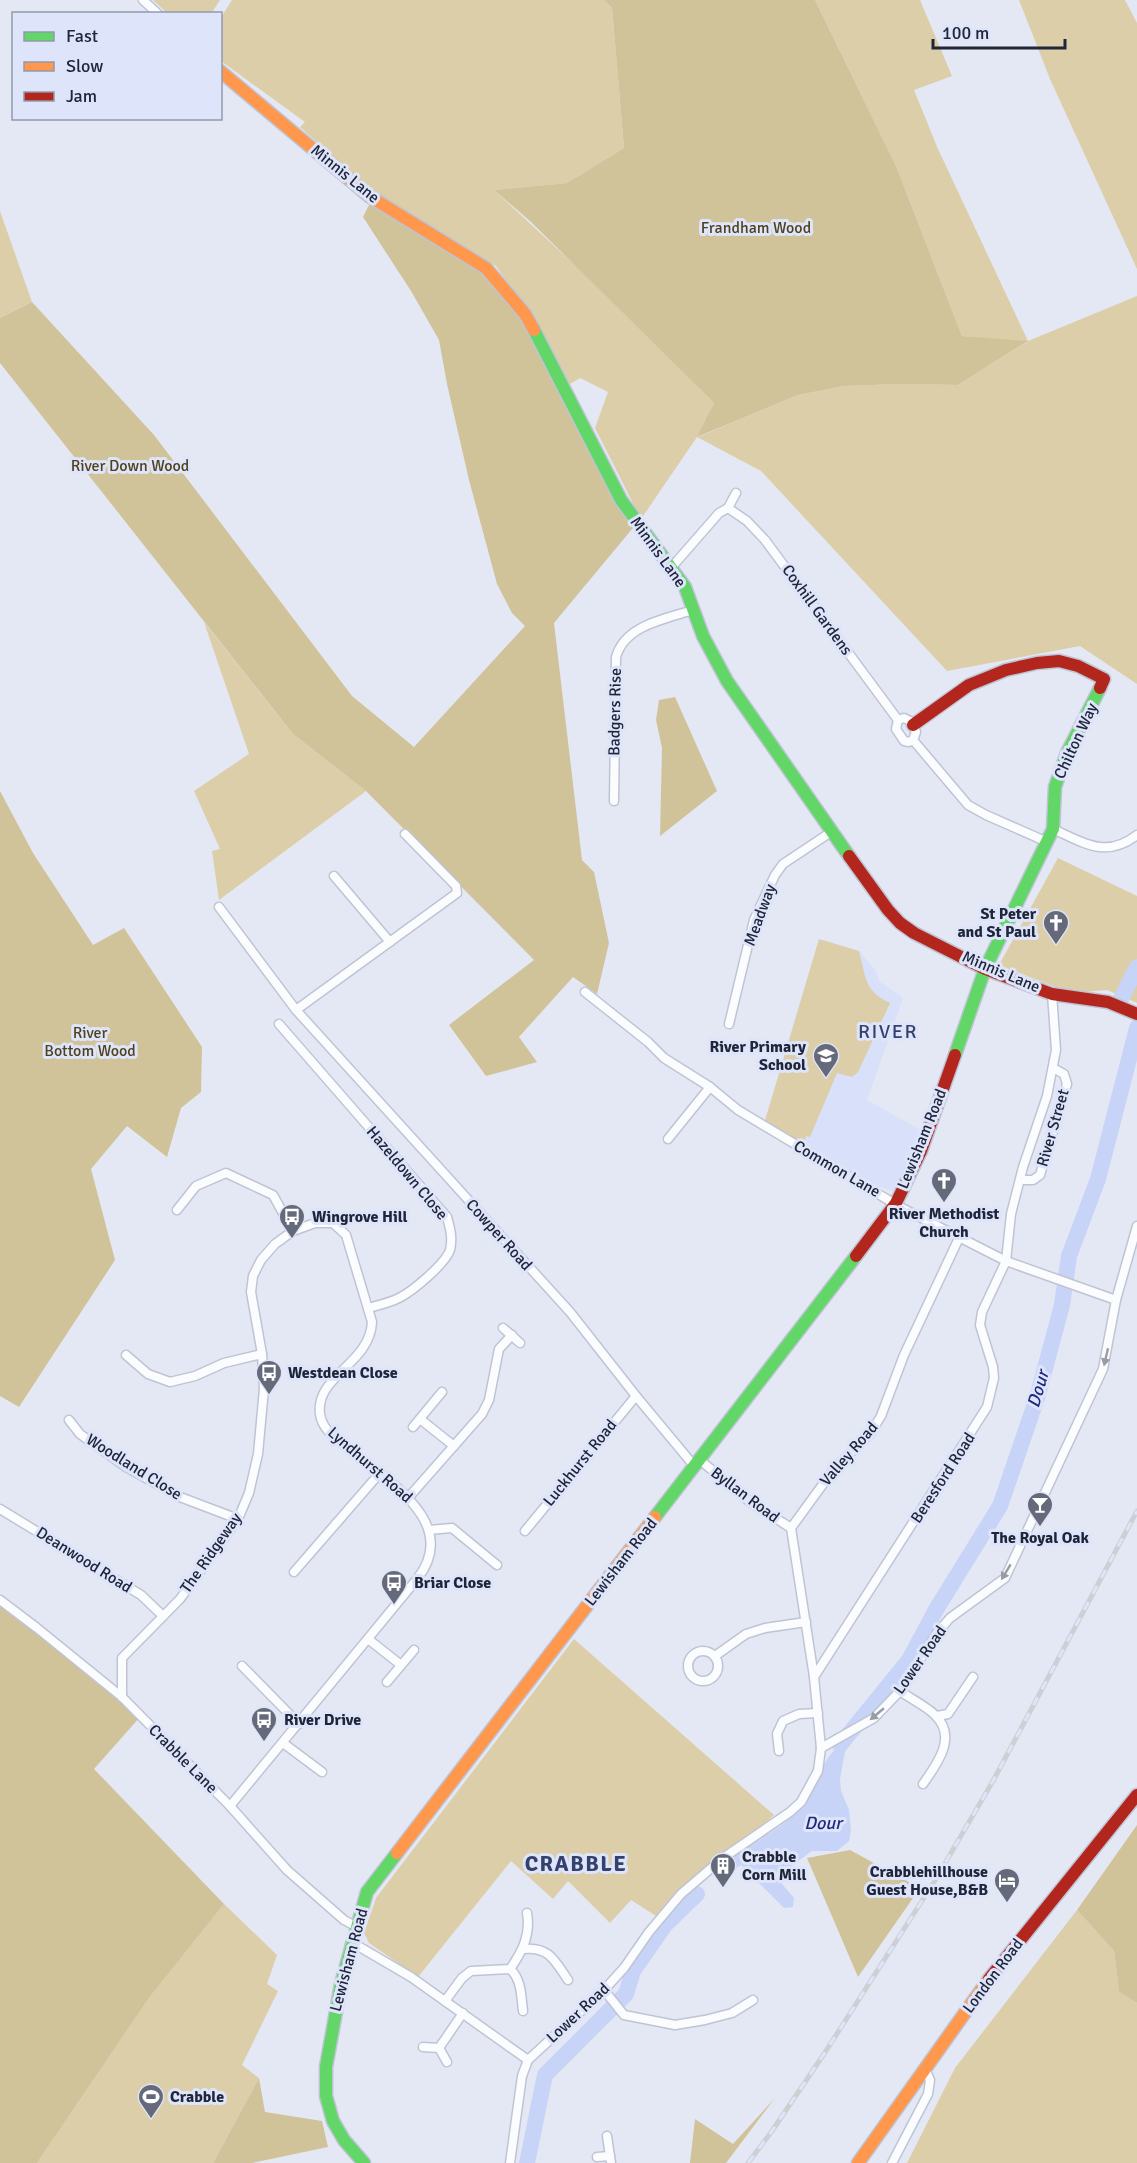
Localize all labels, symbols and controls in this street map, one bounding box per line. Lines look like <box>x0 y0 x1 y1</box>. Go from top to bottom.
legend <box>12 12 222 120</box>
scale bar <box>933 12 1065 50</box>
text: 100 m <box>942 22 989 44</box>
text: Fast <box>66 25 98 47</box>
text: Slow <box>66 55 103 77</box>
text: Jam <box>66 85 97 107</box>
street label: Minnis Lane <box>307 140 383 208</box>
park label: Frandham Wood <box>701 218 811 238</box>
park label: River Down Wood <box>71 456 189 476</box>
street label: Minnis Lane <box>626 513 690 591</box>
street label: Coxhill Gardens <box>777 561 857 659</box>
street label: Badgers Rise <box>604 668 626 756</box>
street label: Chilton Way <box>1050 699 1103 782</box>
street label: Meadway <box>740 881 781 949</box>
place label: St Peter and St Paul <box>957 904 1037 942</box>
church icon: St Peter and St Paul <box>1041 908 1071 946</box>
street label: Minnis Lane <box>959 947 1043 997</box>
district label: RIVER <box>858 1019 918 1044</box>
park label: River Bottom Wood <box>44 1023 136 1061</box>
place label: River Primary School <box>710 1037 806 1075</box>
school or university icon: River Primary School <box>811 1041 841 1079</box>
street label: Lewisham Road <box>893 1086 951 1192</box>
street label: River Street <box>1032 1086 1074 1169</box>
street label: Hazeldown Close <box>362 1122 452 1224</box>
street label: Common Lane <box>790 1136 884 1202</box>
church icon: River Methodist Church <box>929 1166 959 1204</box>
street label: Cowper Road <box>462 1195 536 1275</box>
bus stop icon: Wingrove Hill <box>277 1202 307 1240</box>
place label: River Methodist Church <box>889 1204 999 1242</box>
place label: Wingrove Hill <box>312 1207 408 1227</box>
one-way arrow <box>1100 1348 1110 1366</box>
bus stop icon: Westdean Close <box>254 1358 284 1396</box>
place label: Westdean Close <box>288 1363 398 1383</box>
water label: Dour <box>1022 1366 1054 1410</box>
street label: Luckhurst Road <box>539 1416 621 1510</box>
street label: Valley Road <box>816 1418 882 1490</box>
street label: Lyndhurst Road <box>323 1423 417 1507</box>
street label: Beresford Road <box>906 1429 980 1527</box>
street label: Woodland Close <box>82 1430 186 1504</box>
street label: Byllan Road <box>707 1463 783 1527</box>
bar icon: The Royal Oak <box>1025 1490 1055 1528</box>
street label: The Ridgeway <box>176 1509 246 1597</box>
street label: Lewisham Road <box>580 1514 662 1610</box>
street label: Deanwood Road <box>32 1523 136 1597</box>
place label: The Royal Oak <box>991 1528 1089 1548</box>
one-way arrow <box>1001 1563 1012 1580</box>
bus stop icon: Briar Close <box>379 1568 409 1606</box>
place label: Briar Close <box>414 1573 491 1593</box>
street label: Lower Road <box>889 1622 951 1698</box>
bus stop icon: River Drive <box>249 1705 279 1743</box>
one-way arrow <box>870 1707 885 1720</box>
place label: River Drive <box>284 1710 361 1730</box>
street label: Crabble Lane <box>144 1720 222 1798</box>
water label: Dour <box>804 1812 844 1834</box>
place label: Crabble Corn Mill <box>742 1847 807 1885</box>
district label: CRABBLE <box>525 1850 627 1877</box>
building icon: Crabble Corn Mill <box>708 1851 738 1889</box>
place label: Crabblehillhouse Guest House,B&B <box>866 1862 988 1900</box>
hotel icon: Crabblehillhouse Guest House,B&B <box>992 1866 1022 1904</box>
street label: Lewisham Road <box>326 1906 372 2014</box>
street label: London Road <box>958 1935 1028 2017</box>
street label: Lower Road <box>542 1979 614 2047</box>
sports icon: Crabble <box>136 2082 166 2120</box>
place label: Crabble <box>170 2087 224 2107</box>

